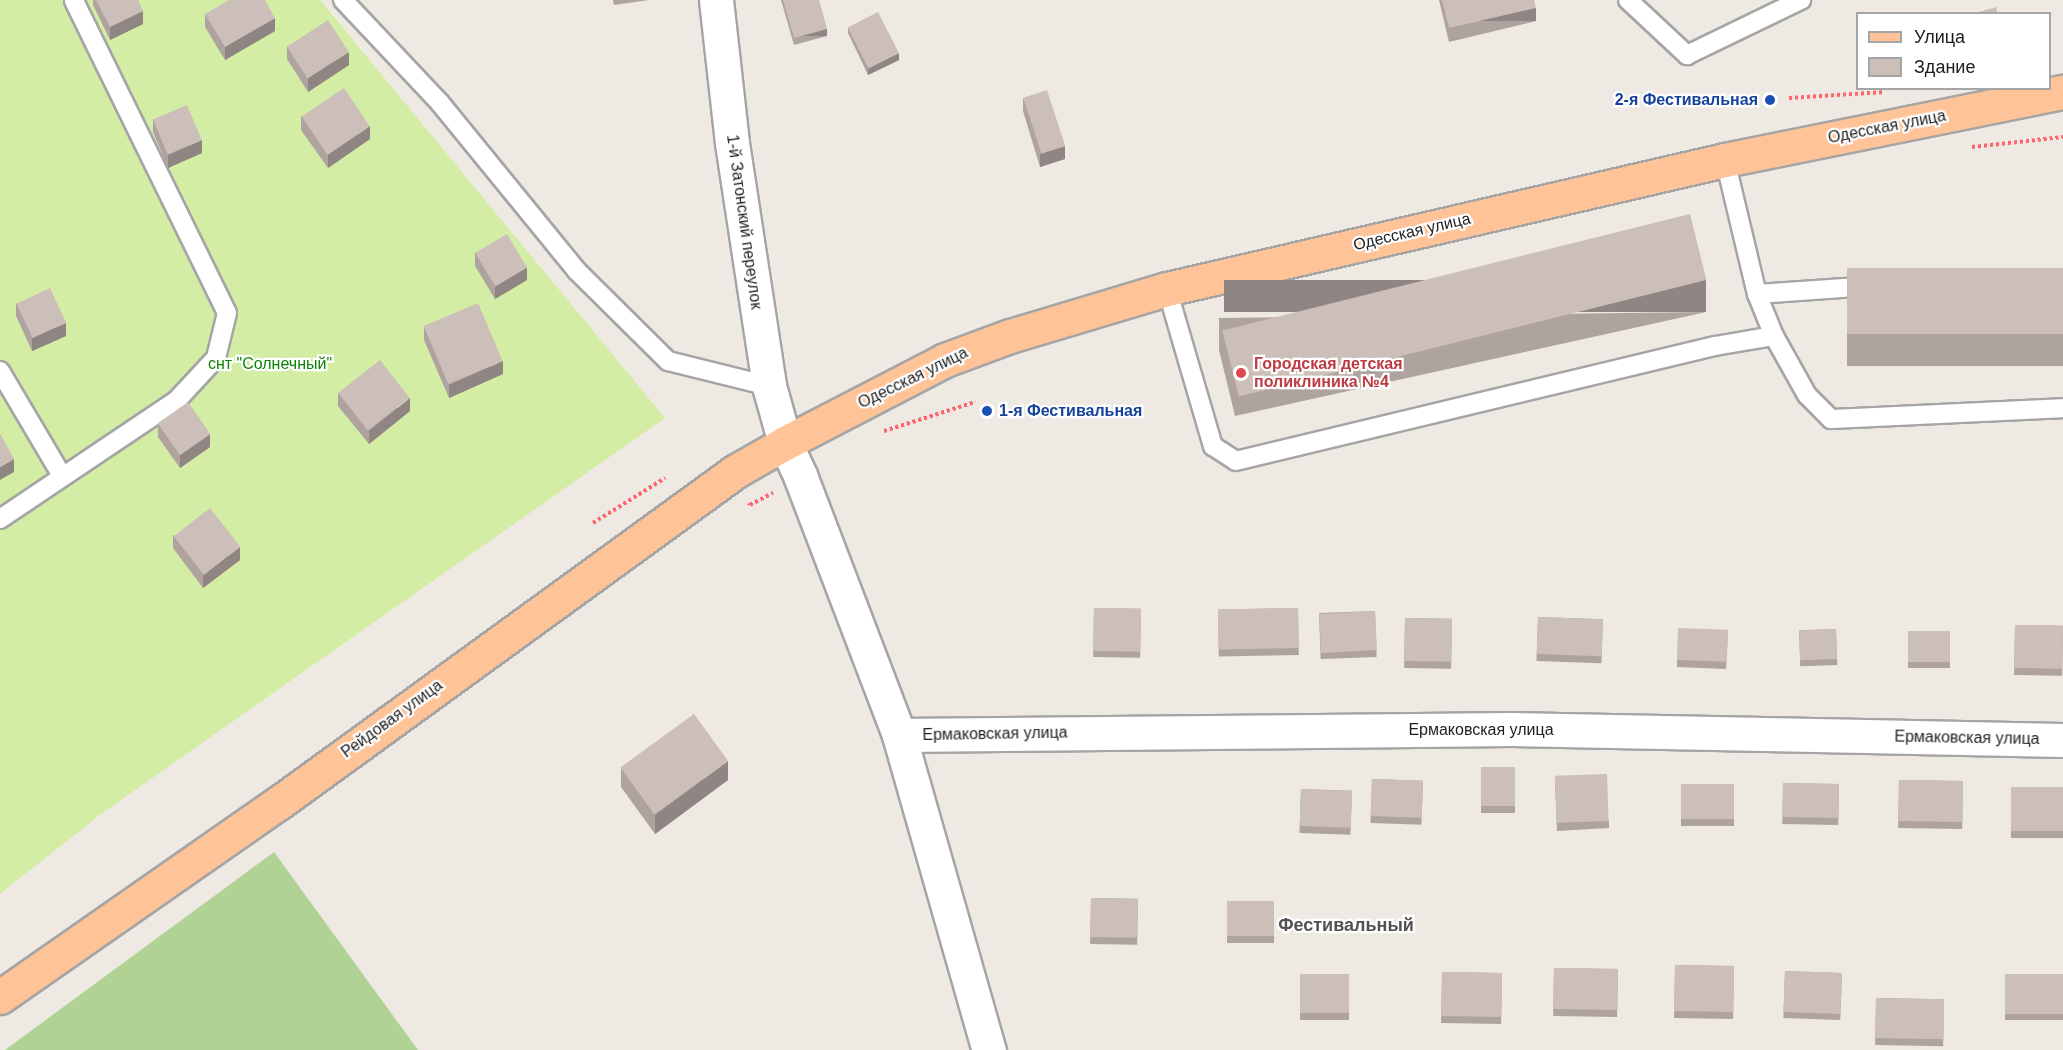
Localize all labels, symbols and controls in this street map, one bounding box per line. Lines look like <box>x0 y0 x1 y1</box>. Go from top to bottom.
legend <box>1856 12 2051 90</box>
text: Улица <box>1914 27 1965 47</box>
text: Здание <box>1914 57 1975 77</box>
place label: 2-я Фестивальная <box>1615 90 1758 110</box>
marker: 2-я Фестивальная <box>1763 93 1777 107</box>
street label: Одесская улица <box>1826 106 1948 148</box>
street label: 1-й Затонский переулок <box>722 133 766 311</box>
street label: Одесская улица <box>1352 209 1472 255</box>
street label: Одесская улица <box>855 343 971 413</box>
park label: снт "Солнечный" <box>208 354 332 374</box>
place label: Городская детская поликлиника №4 <box>1254 354 1403 392</box>
marker: Городская детская поликлиника №4 <box>1232 364 1250 382</box>
place label: 1-я Фестивальная <box>999 401 1142 421</box>
marker: 1-я Фестивальная <box>980 404 994 418</box>
street label: Рейдовая улица <box>338 676 446 762</box>
street label: Ермаковская улица <box>1408 720 1554 740</box>
street label: Ермаковская улица <box>922 723 1068 745</box>
street label: Ермаковская улица <box>1894 727 2040 749</box>
district label: Фестивальный <box>1278 914 1414 936</box>

